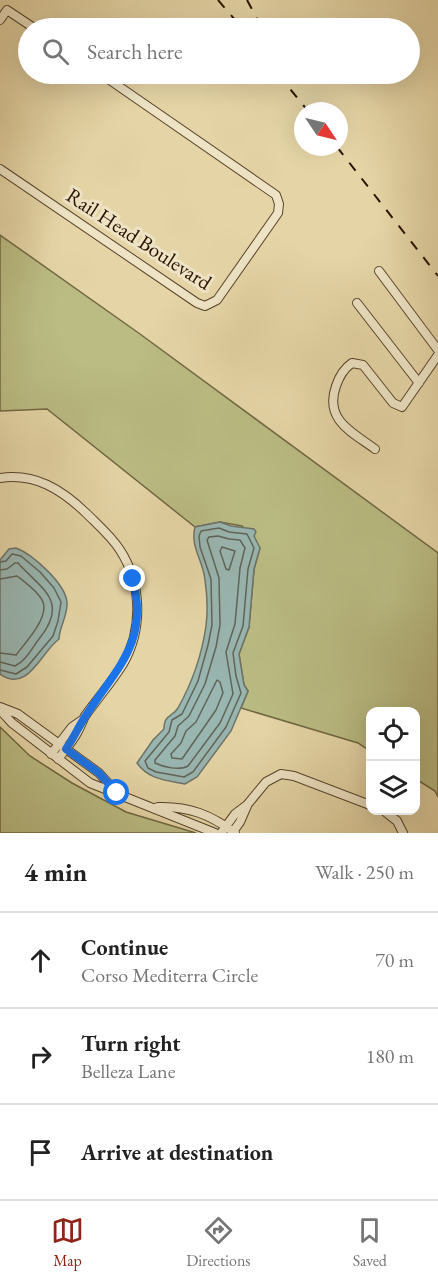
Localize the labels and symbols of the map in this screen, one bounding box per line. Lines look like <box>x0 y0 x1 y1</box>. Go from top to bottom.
north arrow <box>294 102 348 156</box>
street label: Rail Head Boulevard <box>61 181 217 296</box>
route end <box>119 565 145 591</box>
route start <box>103 779 129 805</box>

